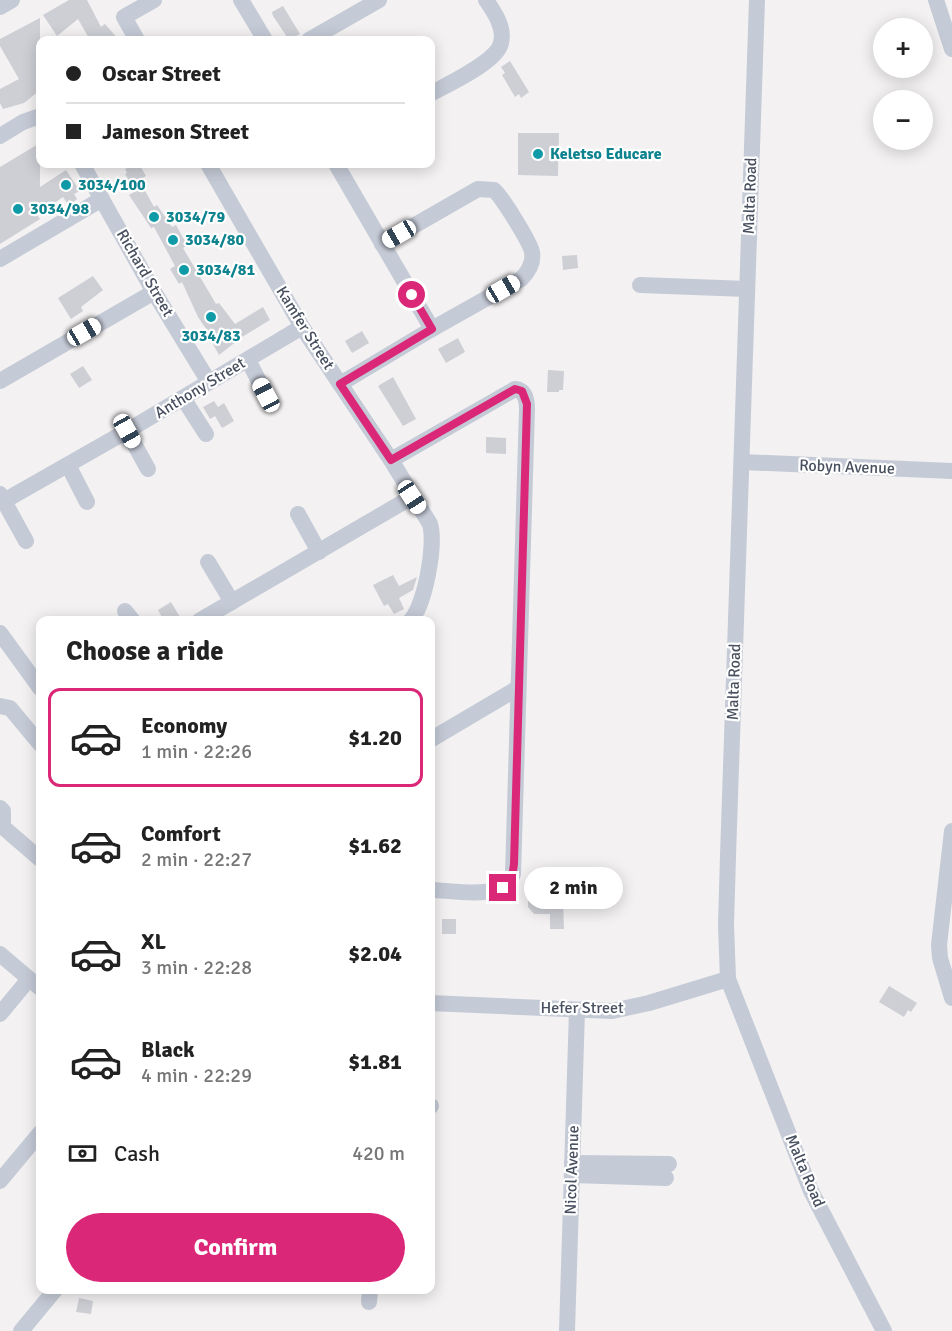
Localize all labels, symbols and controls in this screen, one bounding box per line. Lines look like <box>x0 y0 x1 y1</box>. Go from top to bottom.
map controls <box>873 18 933 150</box>
button: + <box>873 18 933 78</box>
text: Oscar Street <box>102 60 221 87</box>
button: − <box>873 90 933 150</box>
text: Jameson Street <box>102 118 249 145</box>
place label: Keletso Educare <box>550 144 662 164</box>
marker: Keletso Educare <box>531 147 545 161</box>
street label: Malta Road <box>739 157 761 235</box>
place label: 3034/100 <box>78 175 146 195</box>
marker: 3034/100 <box>59 178 73 192</box>
place label: 3034/98 <box>30 199 89 219</box>
marker: 3034/98 <box>11 202 25 216</box>
place label: 3034/79 <box>166 207 225 227</box>
marker: 3034/79 <box>147 210 161 224</box>
car <box>379 217 419 251</box>
street label: Richard Street <box>112 226 178 321</box>
place label: 3034/80 <box>185 230 244 250</box>
marker: 3034/80 <box>166 233 180 247</box>
place label: 3034/81 <box>196 260 255 280</box>
marker: 3034/81 <box>177 263 191 277</box>
car <box>483 272 523 306</box>
route start <box>398 281 425 308</box>
street label: Kamfer Street <box>271 283 339 374</box>
marker: 3034/83 <box>204 310 218 324</box>
car <box>64 315 104 349</box>
place label: 3034/83 <box>181 326 241 346</box>
street label: Anthony Street <box>151 353 249 423</box>
car <box>250 375 282 415</box>
car <box>110 411 144 451</box>
street label: Robyn Avenue <box>799 455 895 479</box>
car <box>395 477 429 517</box>
text: Choose a ride <box>66 635 224 668</box>
street label: Malta Road <box>723 643 745 721</box>
icon: car <box>69 711 123 765</box>
text: Economy <box>141 712 227 739</box>
text: $1.20 <box>348 724 402 751</box>
text: 1 min · 22:26 <box>141 739 252 764</box>
icon: car <box>69 819 123 873</box>
text: Comfort <box>141 820 221 847</box>
text: $1.62 <box>348 832 402 859</box>
text: 2 min · 22:27 <box>141 847 252 872</box>
callout: 2 min <box>524 867 623 909</box>
route end <box>489 874 516 901</box>
text: 2 min <box>549 875 598 900</box>
icon: car <box>69 927 123 981</box>
text: XL <box>141 928 166 955</box>
text: $2.04 <box>348 940 402 967</box>
text: 3 min · 22:28 <box>141 955 252 980</box>
street label: Hefer Street <box>540 998 624 1018</box>
icon: car <box>69 1035 123 1089</box>
text: Black <box>141 1036 195 1063</box>
text: $1.81 <box>348 1048 402 1075</box>
text: 4 min · 22:29 <box>141 1063 252 1088</box>
street label: Nicol Avenue <box>560 1125 584 1215</box>
street label: Malta Road <box>781 1132 829 1210</box>
icon: cash <box>66 1137 99 1170</box>
text: Cash <box>114 1140 160 1167</box>
text: 420 m <box>352 1141 405 1166</box>
button: Confirm <box>66 1213 405 1282</box>

